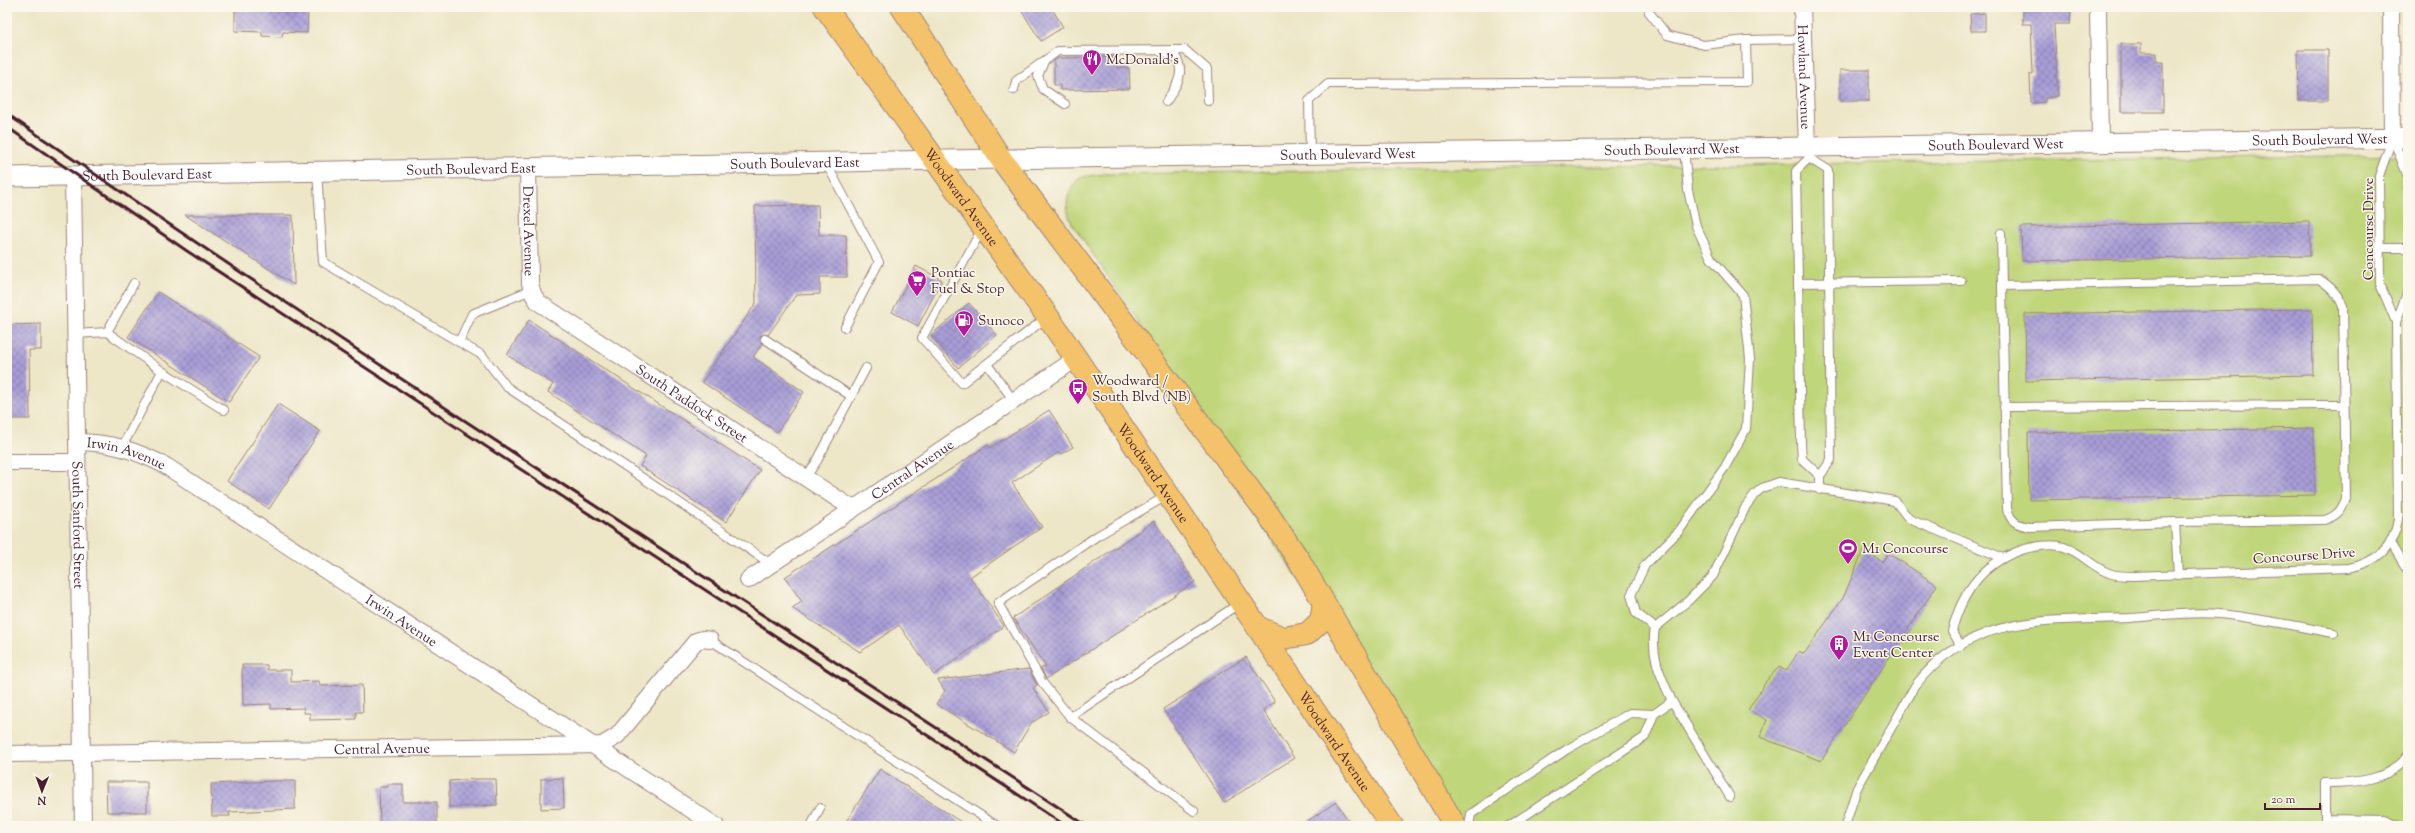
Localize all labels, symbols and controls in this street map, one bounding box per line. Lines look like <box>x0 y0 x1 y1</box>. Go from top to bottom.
street label: Howland Avenue <box>1791 24 1814 130</box>
restaurant icon: McDonald's <box>1081 48 1103 76</box>
place label: McDonald's <box>1106 51 1179 71</box>
street label: South Boulevard West <box>2252 130 2388 152</box>
street label: South Boulevard West <box>1928 135 2064 157</box>
street label: South Boulevard West <box>1604 140 1740 162</box>
street label: Woodward Avenue <box>918 145 1002 251</box>
street label: South Boulevard West <box>1280 145 1416 167</box>
street label: South Boulevard East <box>730 154 860 176</box>
street label: South Boulevard East <box>406 159 536 182</box>
street label: South Boulevard East <box>82 165 212 188</box>
street label: Concourse Drive <box>2360 178 2380 280</box>
street label: Drexel Avenue <box>516 186 538 276</box>
place label: Pontiac Fuel & Stop <box>931 264 1005 300</box>
supermarket icon: Pontiac Fuel & Stop <box>906 269 928 297</box>
fuel station icon: Sunoco <box>953 309 975 337</box>
place label: Sunoco <box>978 312 1025 332</box>
street label: South Paddock Street <box>631 361 751 449</box>
place label: Woodward / South Blvd (NB) <box>1092 372 1191 408</box>
bus stop icon: Woodward / South Blvd (NB) <box>1067 377 1089 405</box>
street label: Woodward Avenue <box>1111 420 1193 528</box>
street label: Irwin Avenue <box>86 434 169 476</box>
street label: Central Avenue <box>868 436 959 506</box>
street label: South Sanford Street <box>65 461 87 589</box>
sports icon: M1 Concourse <box>1837 537 1859 565</box>
place label: M1 Concourse <box>1862 540 1949 560</box>
street label: Concourse Drive <box>2252 543 2356 571</box>
street label: Irwin Avenue <box>361 591 441 653</box>
place label: M1 Concourse Event Center <box>1853 628 1940 664</box>
building icon: M1 Concourse Event Center <box>1828 633 1850 661</box>
street label: Woodward Avenue <box>1292 688 1374 797</box>
street label: Central Avenue <box>334 740 430 761</box>
north arrow <box>22 771 62 811</box>
scale bar <box>2265 785 2320 811</box>
text: 20 m <box>2271 791 2296 809</box>
text: N <box>37 792 47 808</box>

